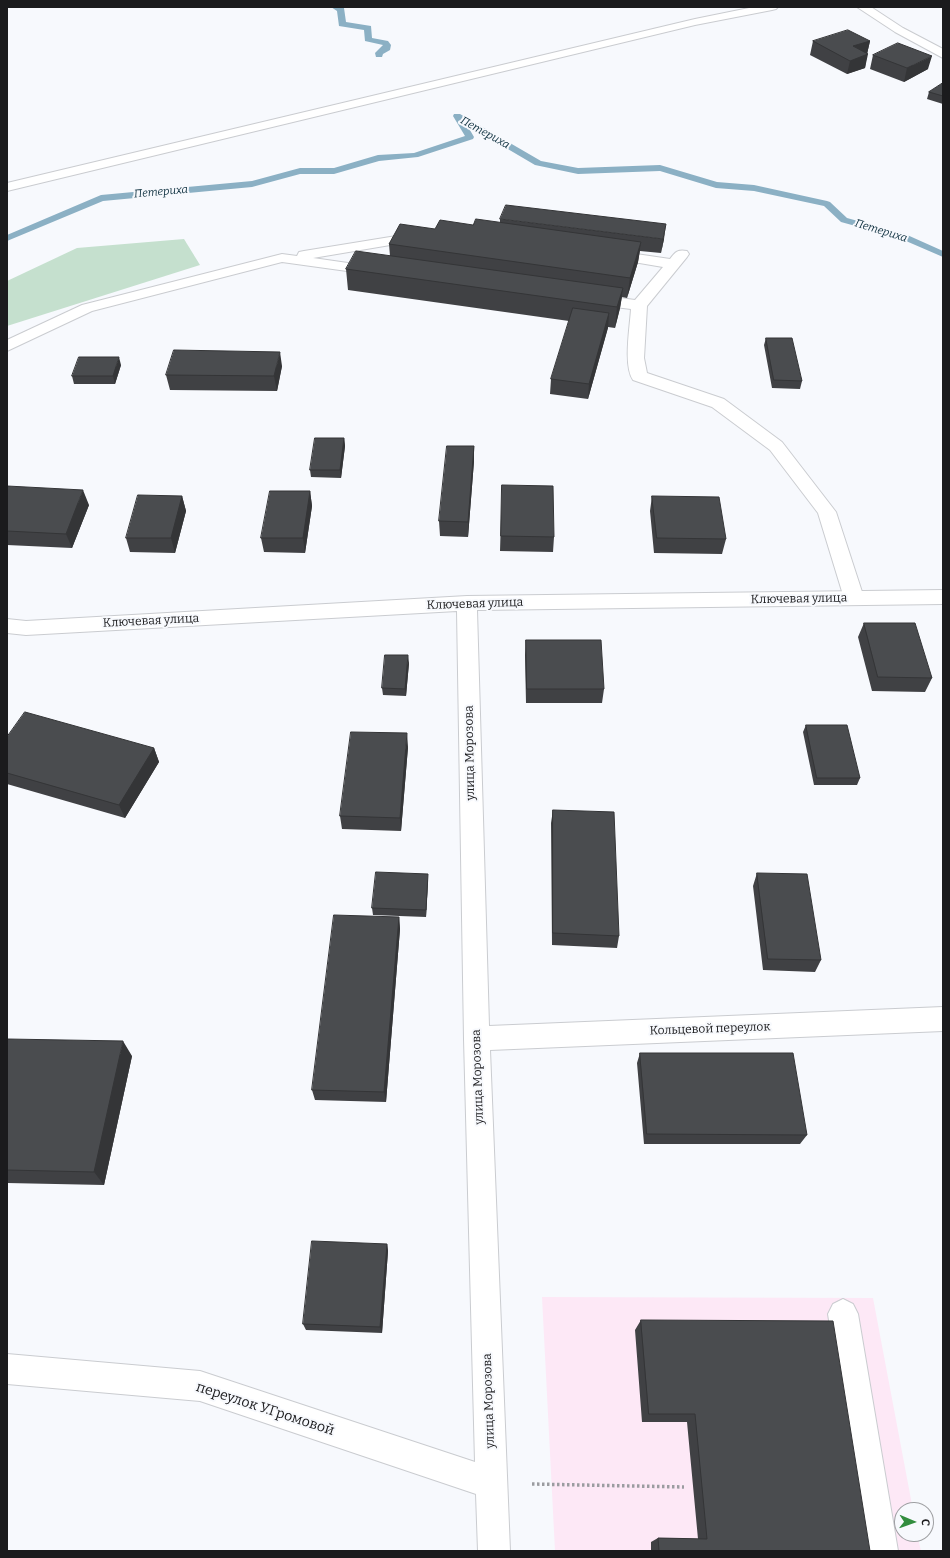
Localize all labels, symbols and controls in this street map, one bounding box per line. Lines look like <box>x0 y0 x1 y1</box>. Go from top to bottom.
water label: Петериха <box>458 114 512 152</box>
water label: Петериха <box>133 183 189 201</box>
water label: Петериха <box>853 217 909 245</box>
street label: Ключевая улица <box>751 591 847 607</box>
street label: Ключевая улица <box>427 595 523 613</box>
street label: Ключевая улица <box>102 611 200 631</box>
street label: улица Морозова <box>462 705 478 801</box>
street label: Кольцевой переулок <box>649 1020 771 1038</box>
street label: улица Морозова <box>469 1029 487 1125</box>
street label: улица Морозова <box>480 1353 498 1449</box>
street label: переулок У.Громовой <box>194 1379 336 1439</box>
north arrow <box>894 1502 934 1542</box>
text: С <box>919 1519 932 1526</box>

